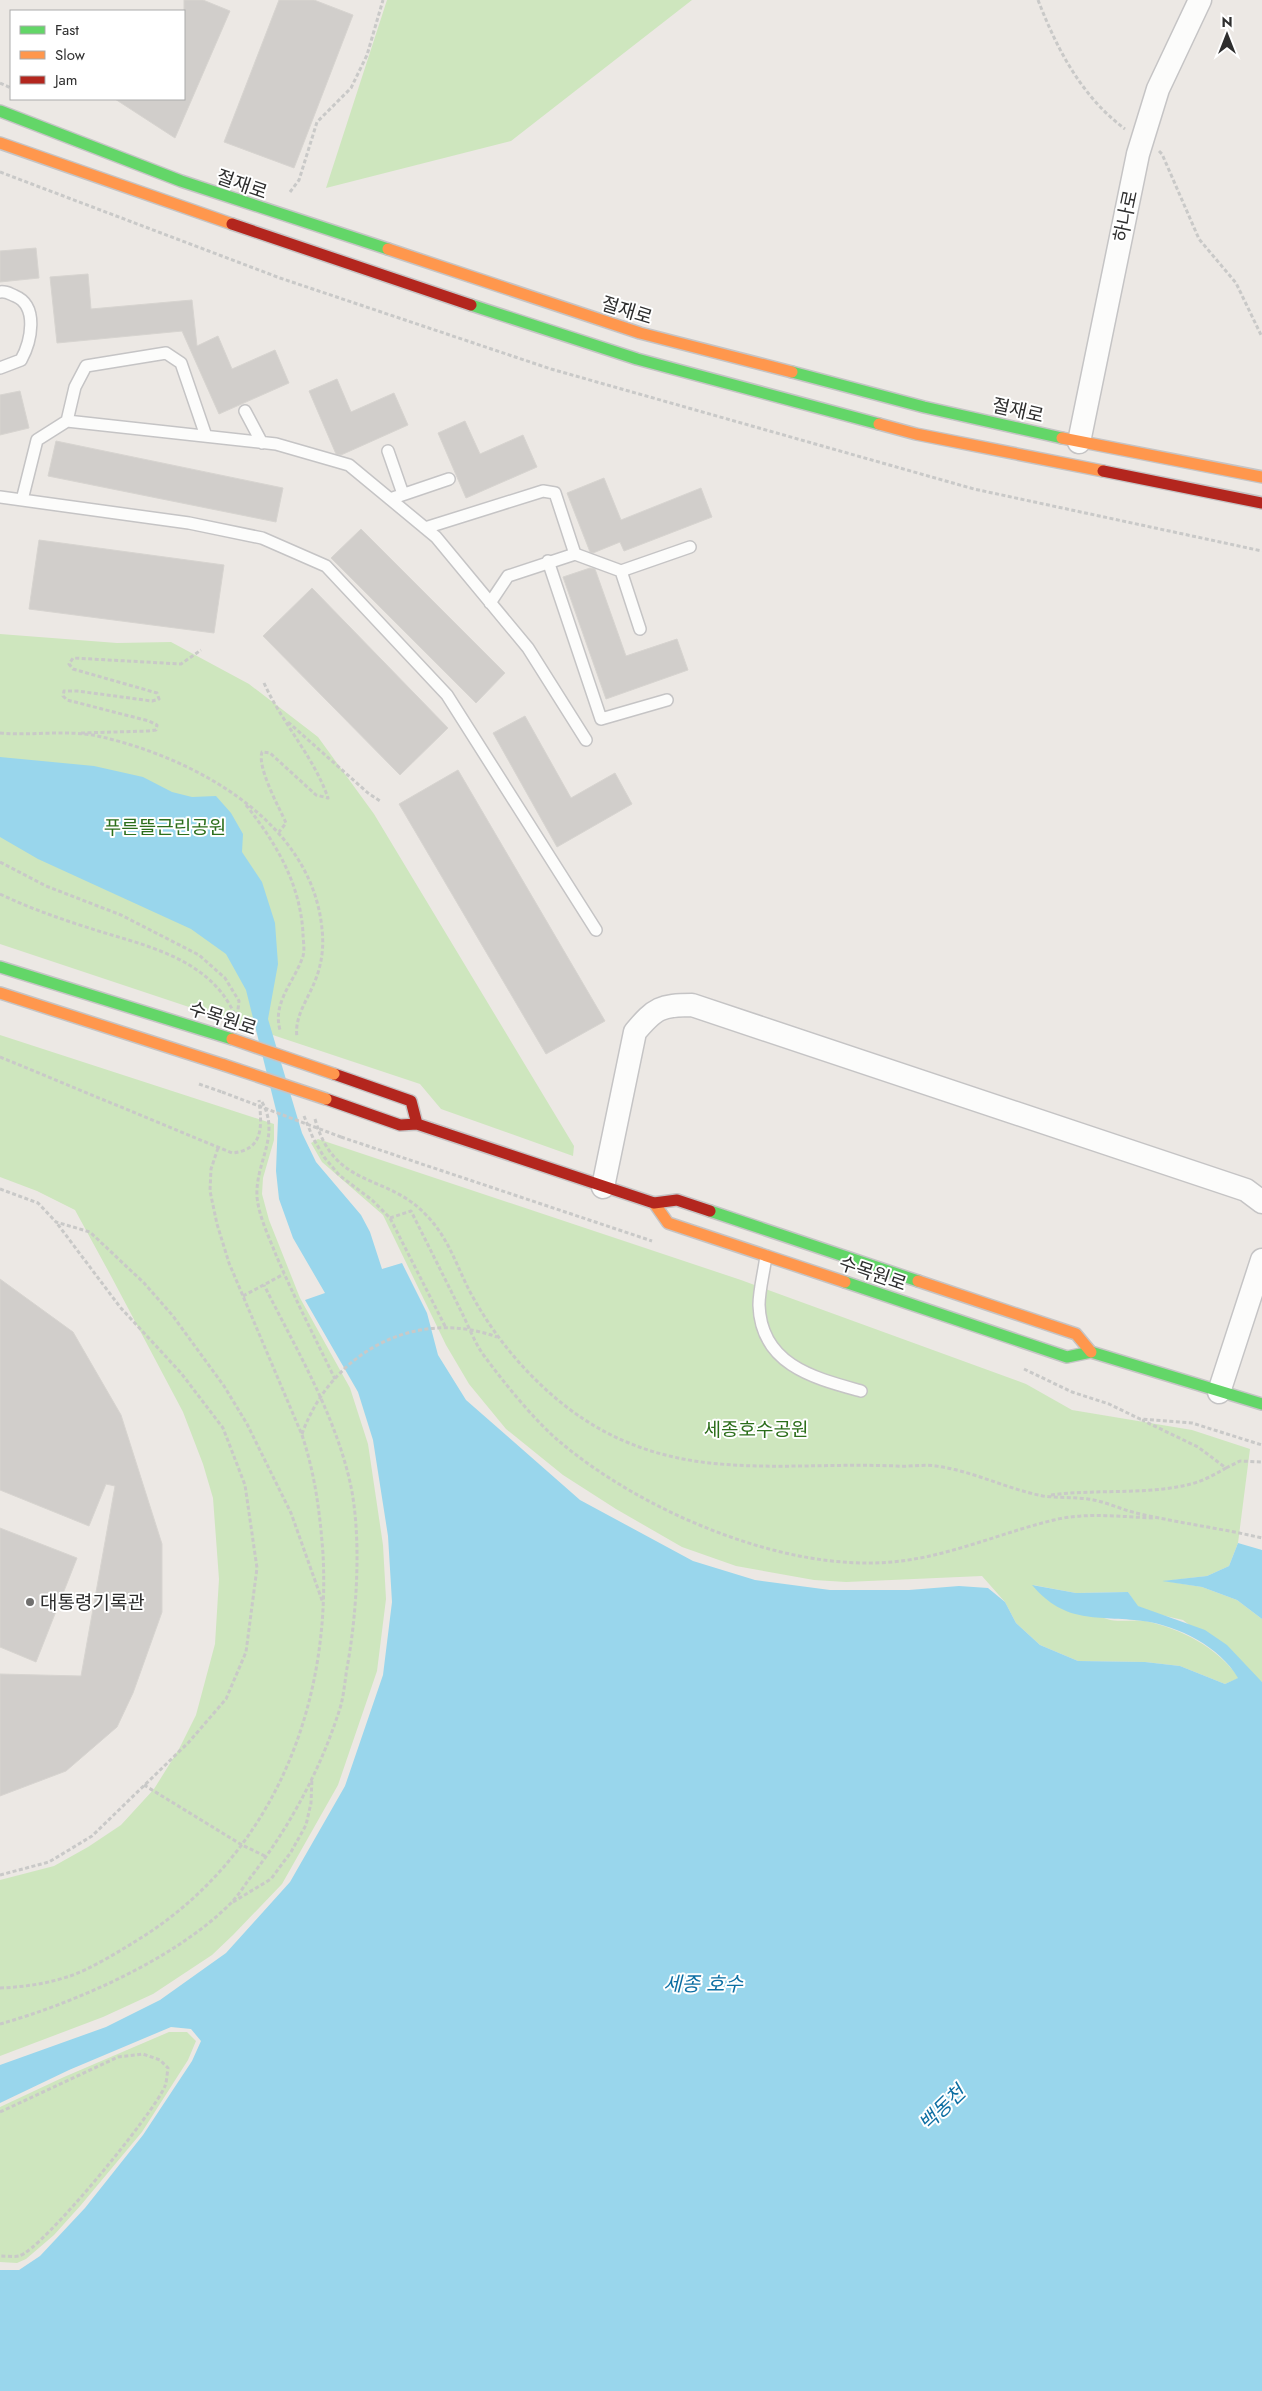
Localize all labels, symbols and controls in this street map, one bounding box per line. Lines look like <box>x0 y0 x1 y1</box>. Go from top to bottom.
legend <box>10 10 185 100</box>
north arrow <box>1202 10 1252 60</box>
text: N <box>1221 12 1233 32</box>
text: Fast <box>55 19 79 41</box>
text: Slow <box>55 44 86 66</box>
text: Jam <box>53 69 78 91</box>
street label: 절재로 <box>213 163 271 206</box>
street label: 하나로 <box>1107 188 1144 245</box>
street label: 절재로 <box>598 290 656 331</box>
street label: 절재로 <box>989 391 1046 430</box>
park label: 푸른뜰근린공원 <box>104 814 226 841</box>
street label: 수목원로 <box>185 995 260 1042</box>
street label: 수목원로 <box>835 1249 910 1298</box>
park label: 세종호수공원 <box>704 1416 808 1443</box>
place label: 대통령기록관 <box>40 1589 145 1616</box>
marker: 대통령기록관 <box>24 1596 36 1608</box>
water label: 세종 호수 <box>663 1970 743 1999</box>
water label: 백동천 <box>912 2077 974 2138</box>

